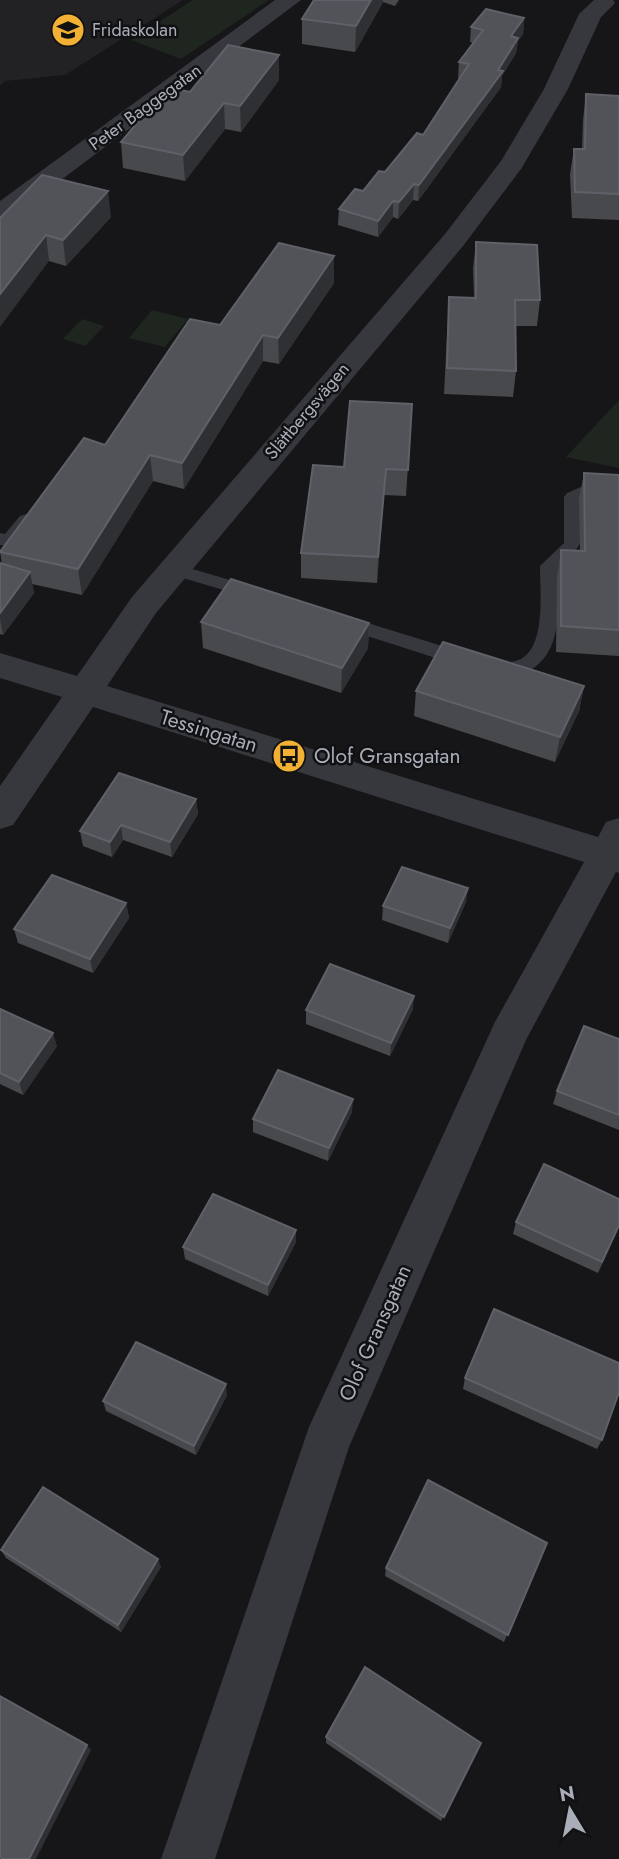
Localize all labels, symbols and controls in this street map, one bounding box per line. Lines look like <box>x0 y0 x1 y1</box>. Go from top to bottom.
school or university icon: Fridaskolan <box>49 11 87 49</box>
place label: Fridaskolan <box>92 17 177 43</box>
street label: Peter Baggegatan <box>83 57 207 157</box>
street label: Slättbergsvägen <box>259 357 355 465</box>
street label: Tessingatan <box>157 702 261 760</box>
bus stop icon: Olof Gransgatan <box>270 737 308 775</box>
place label: Olof Gransgatan <box>314 741 461 771</box>
street label: Olof Gransgatan <box>332 1260 418 1406</box>
north arrow <box>535 1775 605 1845</box>
text: N <box>557 1779 577 1808</box>

